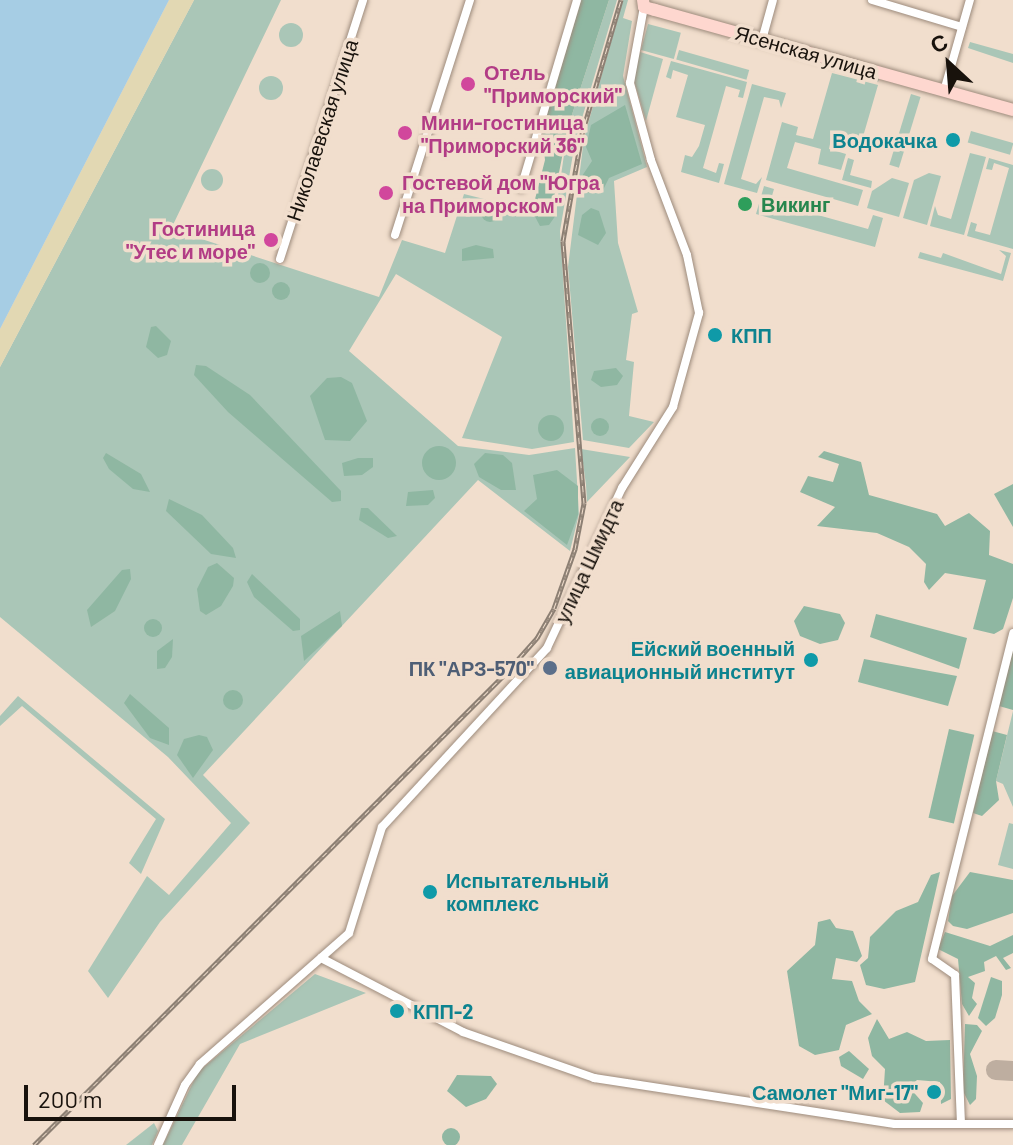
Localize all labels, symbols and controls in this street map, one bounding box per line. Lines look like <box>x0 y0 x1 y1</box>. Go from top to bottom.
street label: Ясенская улица <box>732 20 880 84</box>
north arrow <box>909 24 989 104</box>
text: С <box>926 27 951 58</box>
street label: Николаевская улица <box>281 36 363 224</box>
place label: Отель "Приморский" <box>484 60 622 107</box>
marker: Отель "Приморский" <box>459 75 477 93</box>
place label: Мини-гостиница "Приморский 36" <box>421 110 584 157</box>
marker: Мини-гостиница "Приморский 36" <box>396 124 414 142</box>
place label: Водокачка <box>832 128 937 152</box>
marker: Водокачка <box>944 131 962 149</box>
place label: Гостевой дом "Югра на Приморском" <box>402 170 600 217</box>
marker: Гостевой дом "Югра на Приморском" <box>377 184 395 202</box>
place label: Викинг <box>761 192 830 216</box>
marker: Викинг <box>736 195 754 213</box>
place label: Гостиница "Утес и море" <box>126 216 255 263</box>
marker: Гостиница "Утес и море" <box>262 231 280 249</box>
place label: КПП <box>731 323 772 347</box>
marker: КПП <box>706 326 724 344</box>
street label: улица Шмидта <box>550 495 628 627</box>
place label: Ейский военный авиационный институт <box>565 636 795 683</box>
marker: Ейский военный авиационный институт <box>802 651 820 669</box>
place label: ПК "АРЗ-570" <box>409 656 534 680</box>
marker: ПК "АРЗ-570" <box>541 659 559 677</box>
place label: Испытательный комплекс <box>446 868 609 915</box>
marker: Испытательный комплекс <box>421 883 439 901</box>
place label: КПП-2 <box>413 999 473 1023</box>
marker: КПП-2 <box>388 1002 406 1020</box>
scale bar <box>28 1069 240 1119</box>
place label: Самолет "Миг-17" <box>752 1080 918 1104</box>
marker: Самолет "Миг-17" <box>925 1083 943 1101</box>
text: 200 m <box>38 1084 103 1113</box>

